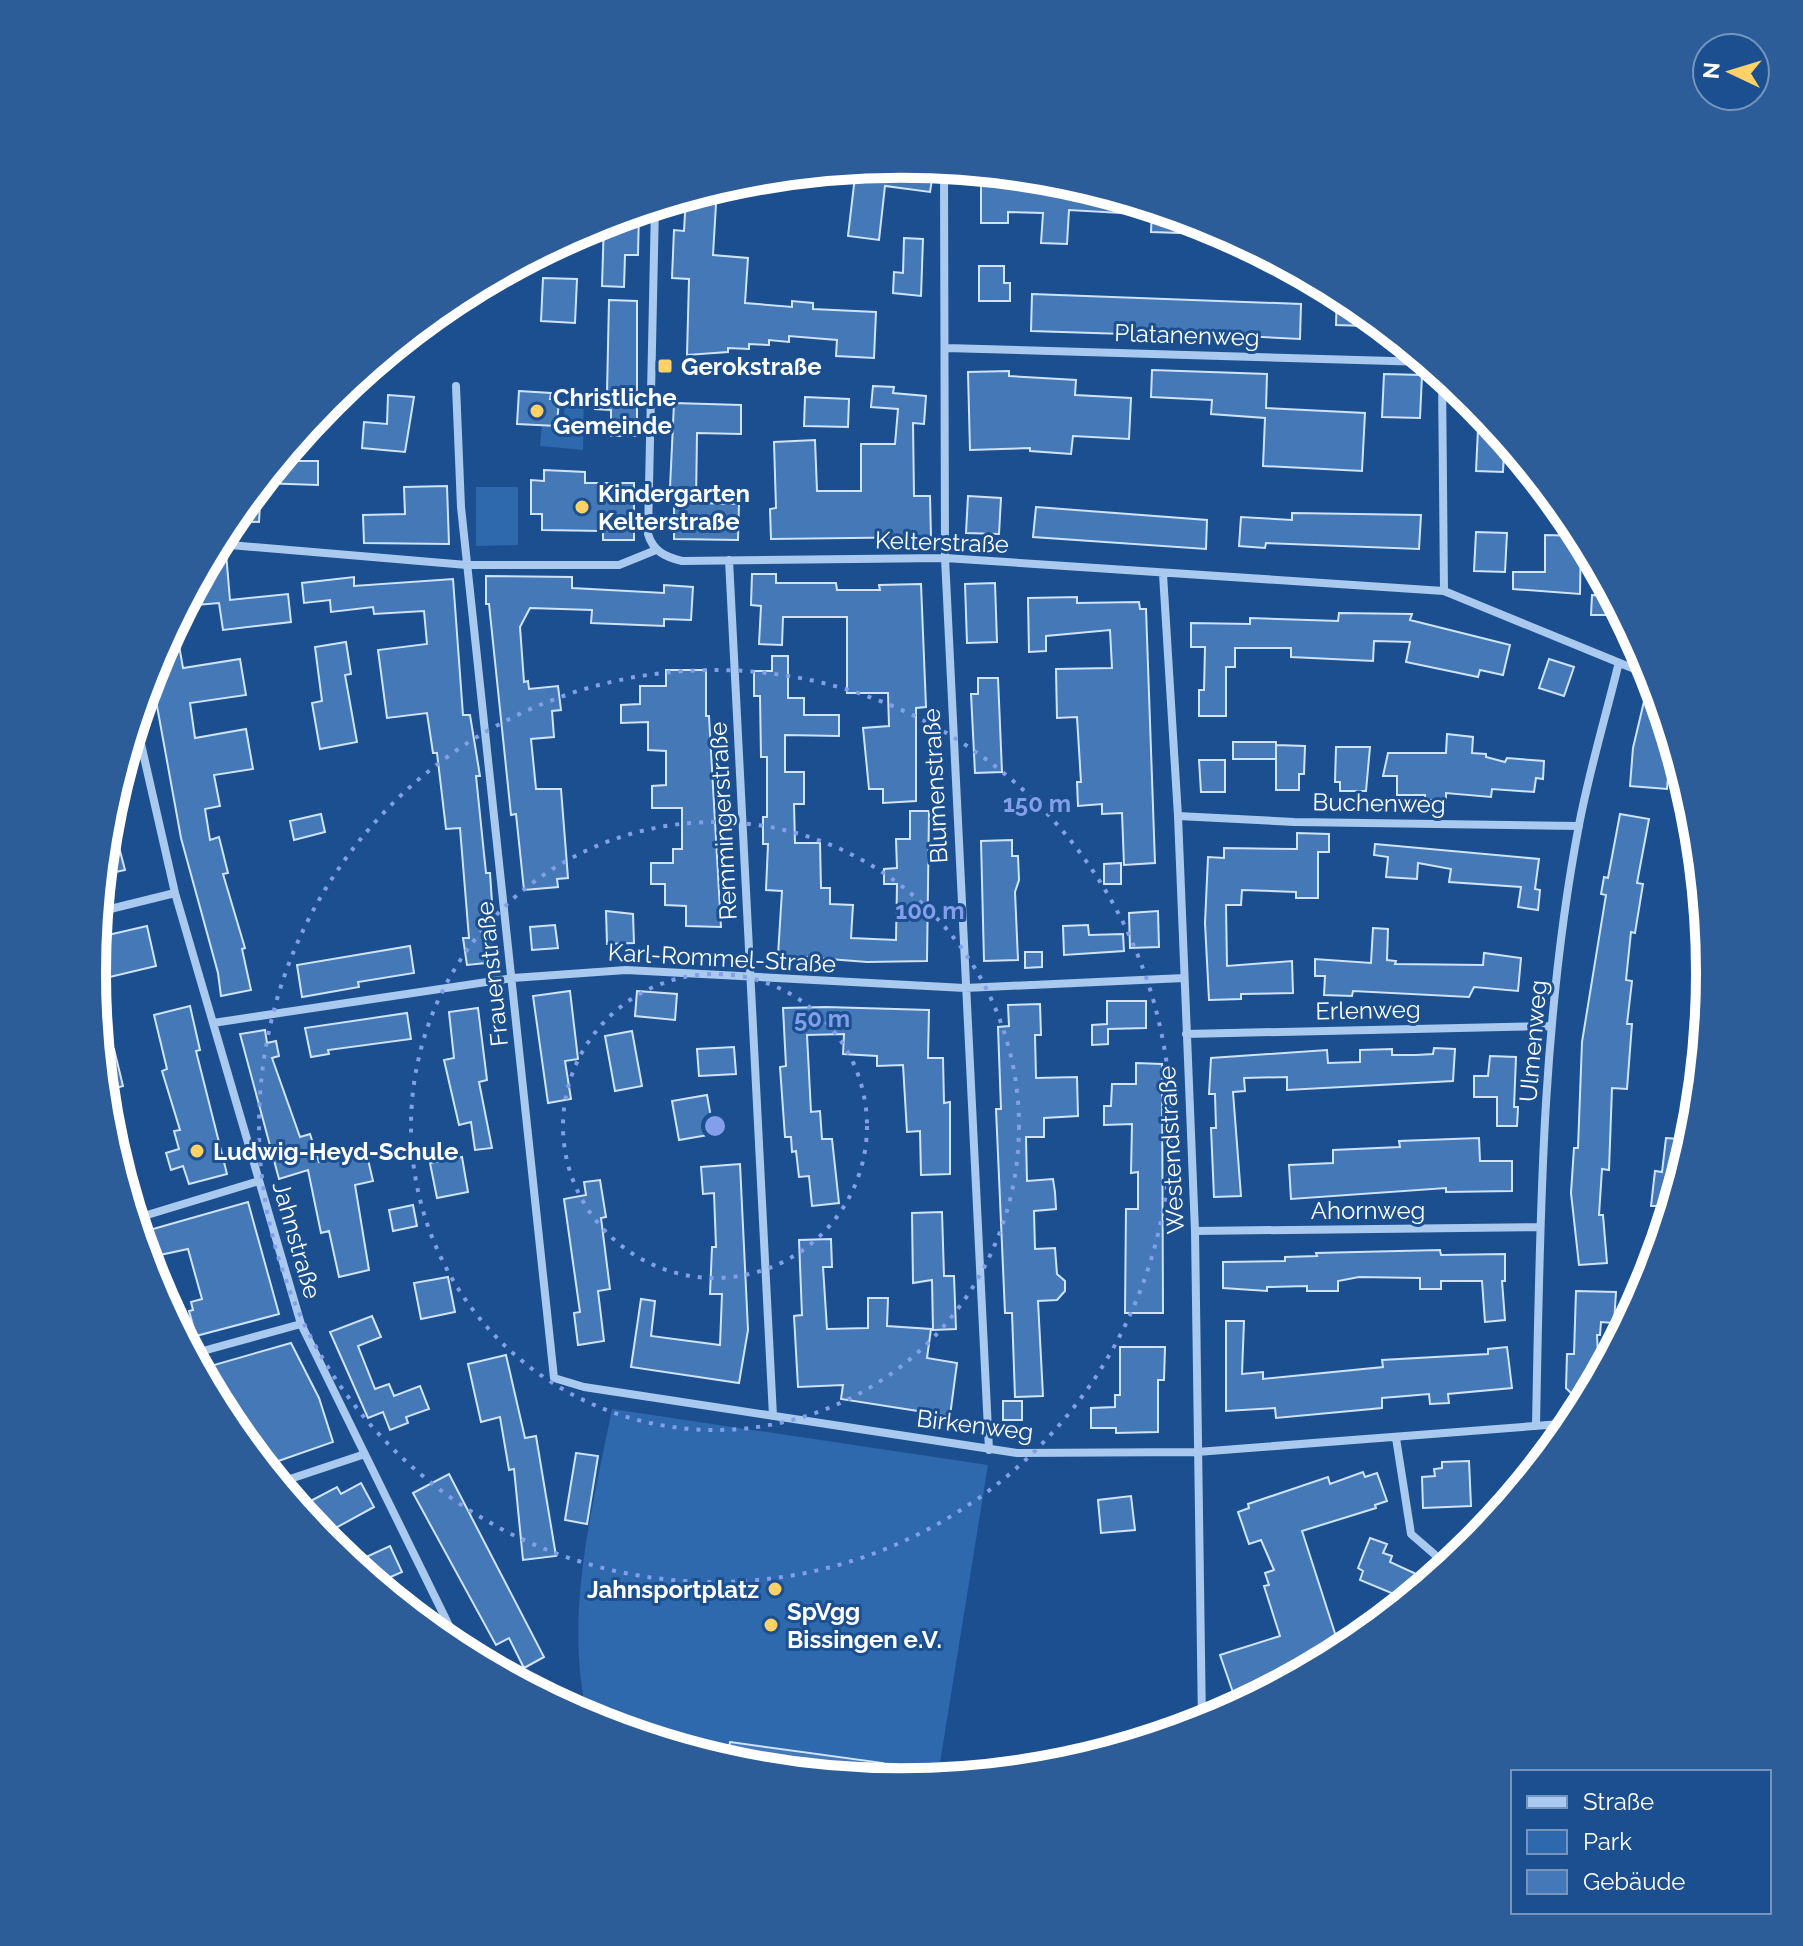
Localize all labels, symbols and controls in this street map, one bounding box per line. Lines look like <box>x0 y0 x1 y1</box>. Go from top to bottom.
north arrow <box>1691 32 1771 112</box>
text: N <box>1697 61 1725 80</box>
street label: Platanenweg <box>1114 318 1260 352</box>
place label: Gerokstraße <box>681 352 822 381</box>
marker: Gerokstraße <box>656 357 674 375</box>
place label: Christliche Gemeinde <box>553 383 677 440</box>
marker: Christliche Gemeinde <box>528 402 546 420</box>
place label: Kindergarten Kelterstraße <box>598 479 750 536</box>
marker: Kindergarten Kelterstraße <box>573 498 591 516</box>
street label: Kelterstraße <box>875 525 1009 559</box>
street label: Blumenstraße <box>916 708 954 864</box>
street label: Remmingerstraße <box>703 721 743 921</box>
street label: Buchenweg <box>1312 787 1446 819</box>
text: 150 m <box>1003 789 1071 818</box>
text: 100 m <box>895 896 965 925</box>
street label: Frauenstraße <box>470 900 514 1048</box>
street label: Karl-Rommel-Straße <box>607 938 837 978</box>
street label: Ulmenweg <box>1513 979 1553 1103</box>
street label: Erlenweg <box>1315 995 1421 1025</box>
text: 50 m <box>794 1004 850 1033</box>
street label: Westendstraße <box>1152 1065 1190 1235</box>
centre of rings <box>701 1112 729 1140</box>
place label: Ludwig-Heyd-Schule <box>213 1137 458 1166</box>
marker: Ludwig-Heyd-Schule <box>188 1142 206 1160</box>
street label: Jahnstraße <box>266 1178 328 1302</box>
street label: Ahornweg <box>1311 1196 1425 1225</box>
street label: Birkenweg <box>915 1403 1035 1447</box>
place label: Jahnsportplatz <box>587 1575 759 1604</box>
marker: Jahnsportplatz <box>766 1580 784 1598</box>
place label: SpVgg Bissingen e.V. <box>787 1597 942 1654</box>
marker: SpVgg Bissingen e.V. <box>762 1616 780 1634</box>
legend <box>1511 1770 1771 1914</box>
text: Straße <box>1583 1787 1654 1816</box>
text: Park <box>1583 1827 1632 1856</box>
text: Gebäude <box>1583 1867 1685 1896</box>

